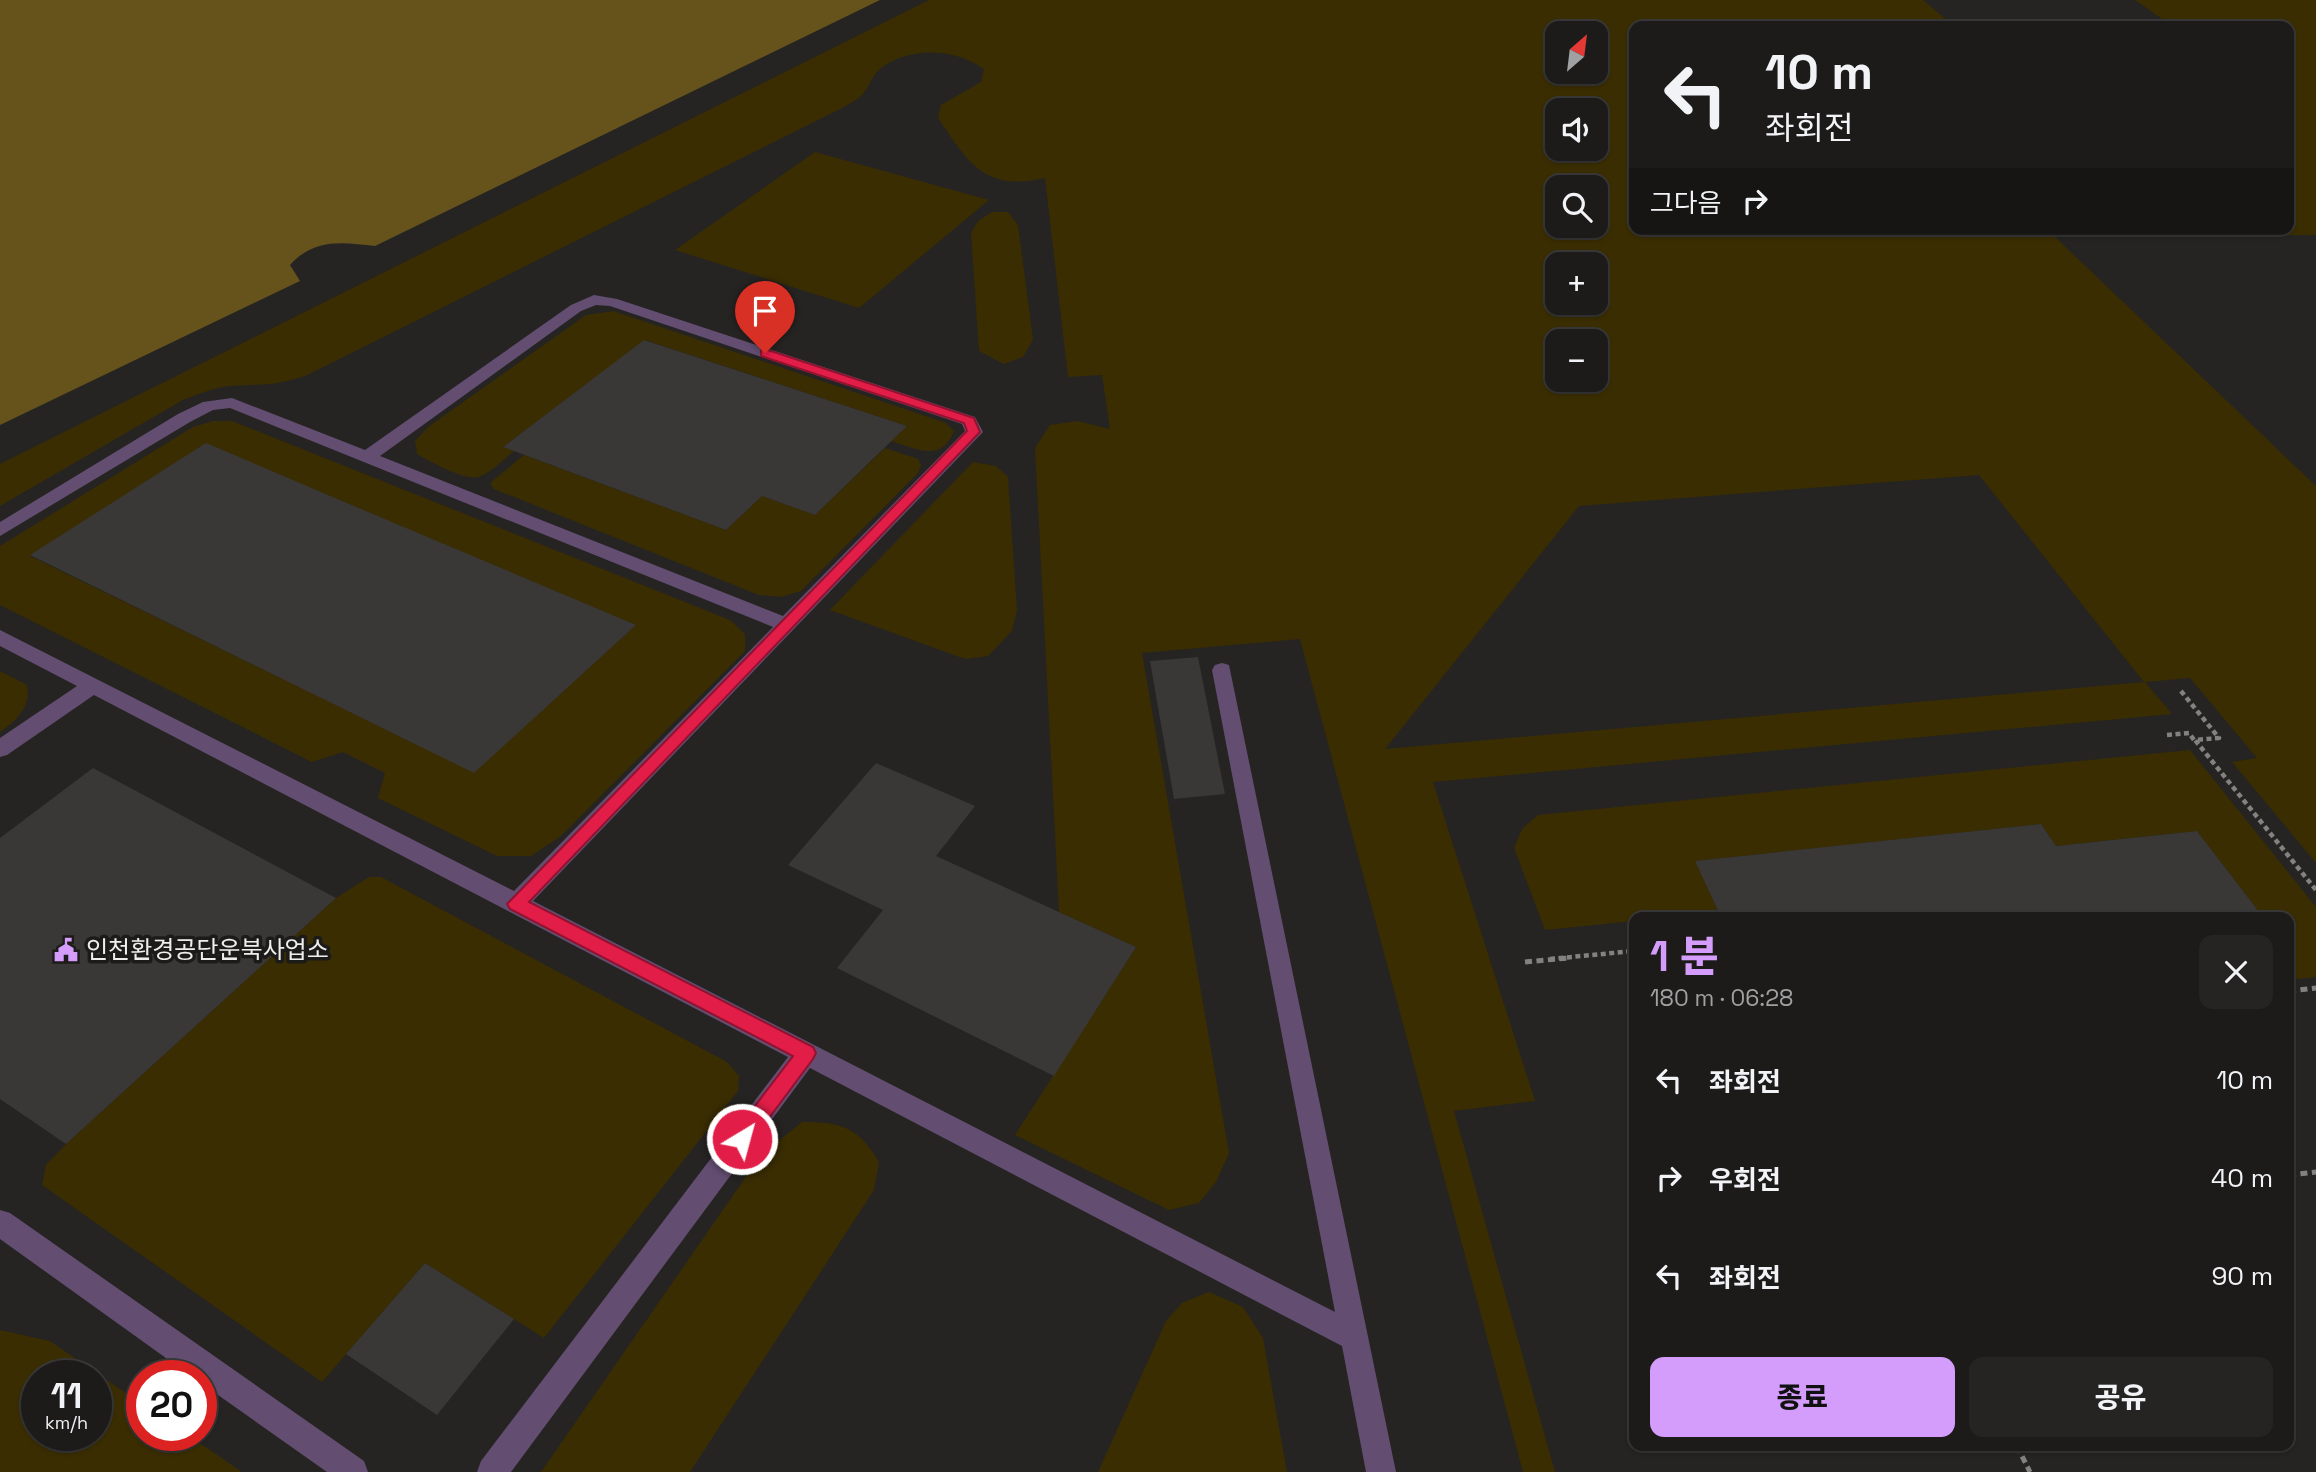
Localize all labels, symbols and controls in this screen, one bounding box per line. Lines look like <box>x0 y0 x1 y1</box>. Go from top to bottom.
north arrow <box>1545 21 1608 84</box>
map controls <box>1545 21 1608 392</box>
text: 10 m <box>1765 41 1873 103</box>
icon: left <box>1650 49 1741 140</box>
button: sound <box>1545 98 1608 161</box>
text: 좌회전 <box>1765 108 1853 148</box>
button: search <box>1545 175 1608 238</box>
icon: right <box>1736 182 1774 220</box>
text: 그다음 <box>1650 186 1722 220</box>
button: + <box>1545 252 1608 315</box>
pin <box>735 281 795 353</box>
icon: arrive <box>746 292 784 330</box>
button: − <box>1545 329 1608 392</box>
text: 1 분 <box>1650 930 1718 983</box>
place label: 인천환경공단운북사업소 <box>86 934 329 965</box>
button: close <box>2199 935 2273 1009</box>
public building icon: 인천환경공단운북사업소 <box>52 936 80 964</box>
text: 180 m · 06:28 <box>1650 983 1793 1013</box>
icon: left <box>1650 1061 1688 1099</box>
text: 10 m <box>2216 1063 2273 1097</box>
text: 좌회전 <box>1709 1065 1781 1099</box>
position arrow <box>705 1102 779 1176</box>
icon: right <box>1650 1159 1688 1197</box>
text: 40 m <box>2211 1161 2273 1195</box>
text: 우회전 <box>1709 1163 1781 1197</box>
icon: left <box>1650 1257 1688 1295</box>
text: 90 m <box>2211 1259 2273 1293</box>
text: 좌회전 <box>1709 1261 1781 1295</box>
button: 종료 <box>1650 1357 1955 1437</box>
button: 공유 <box>1969 1357 2273 1437</box>
speed limit sign: 20 <box>126 1360 217 1451</box>
text: 11 <box>51 1374 82 1418</box>
text: km/h <box>45 1411 88 1434</box>

